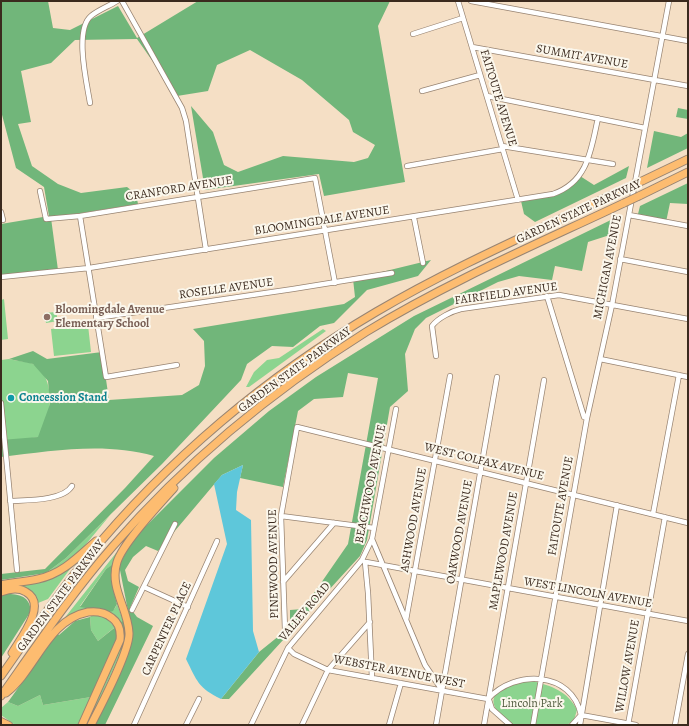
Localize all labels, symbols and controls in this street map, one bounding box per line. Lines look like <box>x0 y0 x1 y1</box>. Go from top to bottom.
street label: SUMMIT AVENUE <box>535 42 629 72</box>
street label: FAITOUTE AVENUE <box>476 48 520 148</box>
street label: CRANFORD AVENUE <box>125 173 233 205</box>
street label: GARDEN STATE PARKWAY <box>514 177 644 247</box>
street label: BLOOMINGDALE AVENUE <box>253 203 391 239</box>
street label: MICHIGAN AVENUE <box>591 213 625 321</box>
street label: ROSELLE AVENUE <box>178 275 274 303</box>
street label: FAIRFIELD AVENUE <box>454 280 558 308</box>
place label: Bloomingdale Avenue Elementary School <box>55 303 164 331</box>
marker: Bloomingdale Avenue Elementary School <box>42 312 52 322</box>
street label: GARDEN STATE PARKWAY <box>236 324 354 416</box>
place label: Concession Stand <box>19 391 107 405</box>
marker: Concession Stand <box>6 393 16 403</box>
street label: BEACHWOOD AVENUE <box>352 423 390 545</box>
street label: WEST COLFAX AVENUE <box>423 440 545 484</box>
street label: FAITOUTE AVENUE <box>545 455 577 557</box>
street label: ASHWOOD AVENUE <box>398 467 430 573</box>
street label: OAKWOOD AVENUE <box>444 479 476 585</box>
street label: MAPLEWOOD AVENUE <box>487 491 521 611</box>
street label: PINEWOOD AVENUE <box>266 509 282 619</box>
street label: GARDEN STATE PARKWAY <box>14 537 108 655</box>
street label: WEST LINCOLN AVENUE <box>523 575 653 611</box>
street label: CARPENTER PLACE <box>139 580 195 678</box>
street label: VALLEY ROAD <box>276 580 334 644</box>
street label: WILLOW AVENUE <box>613 619 643 713</box>
street label: WEBSTER AVENUE WEST <box>332 652 466 692</box>
park label: Lincoln Park <box>501 697 563 711</box>

